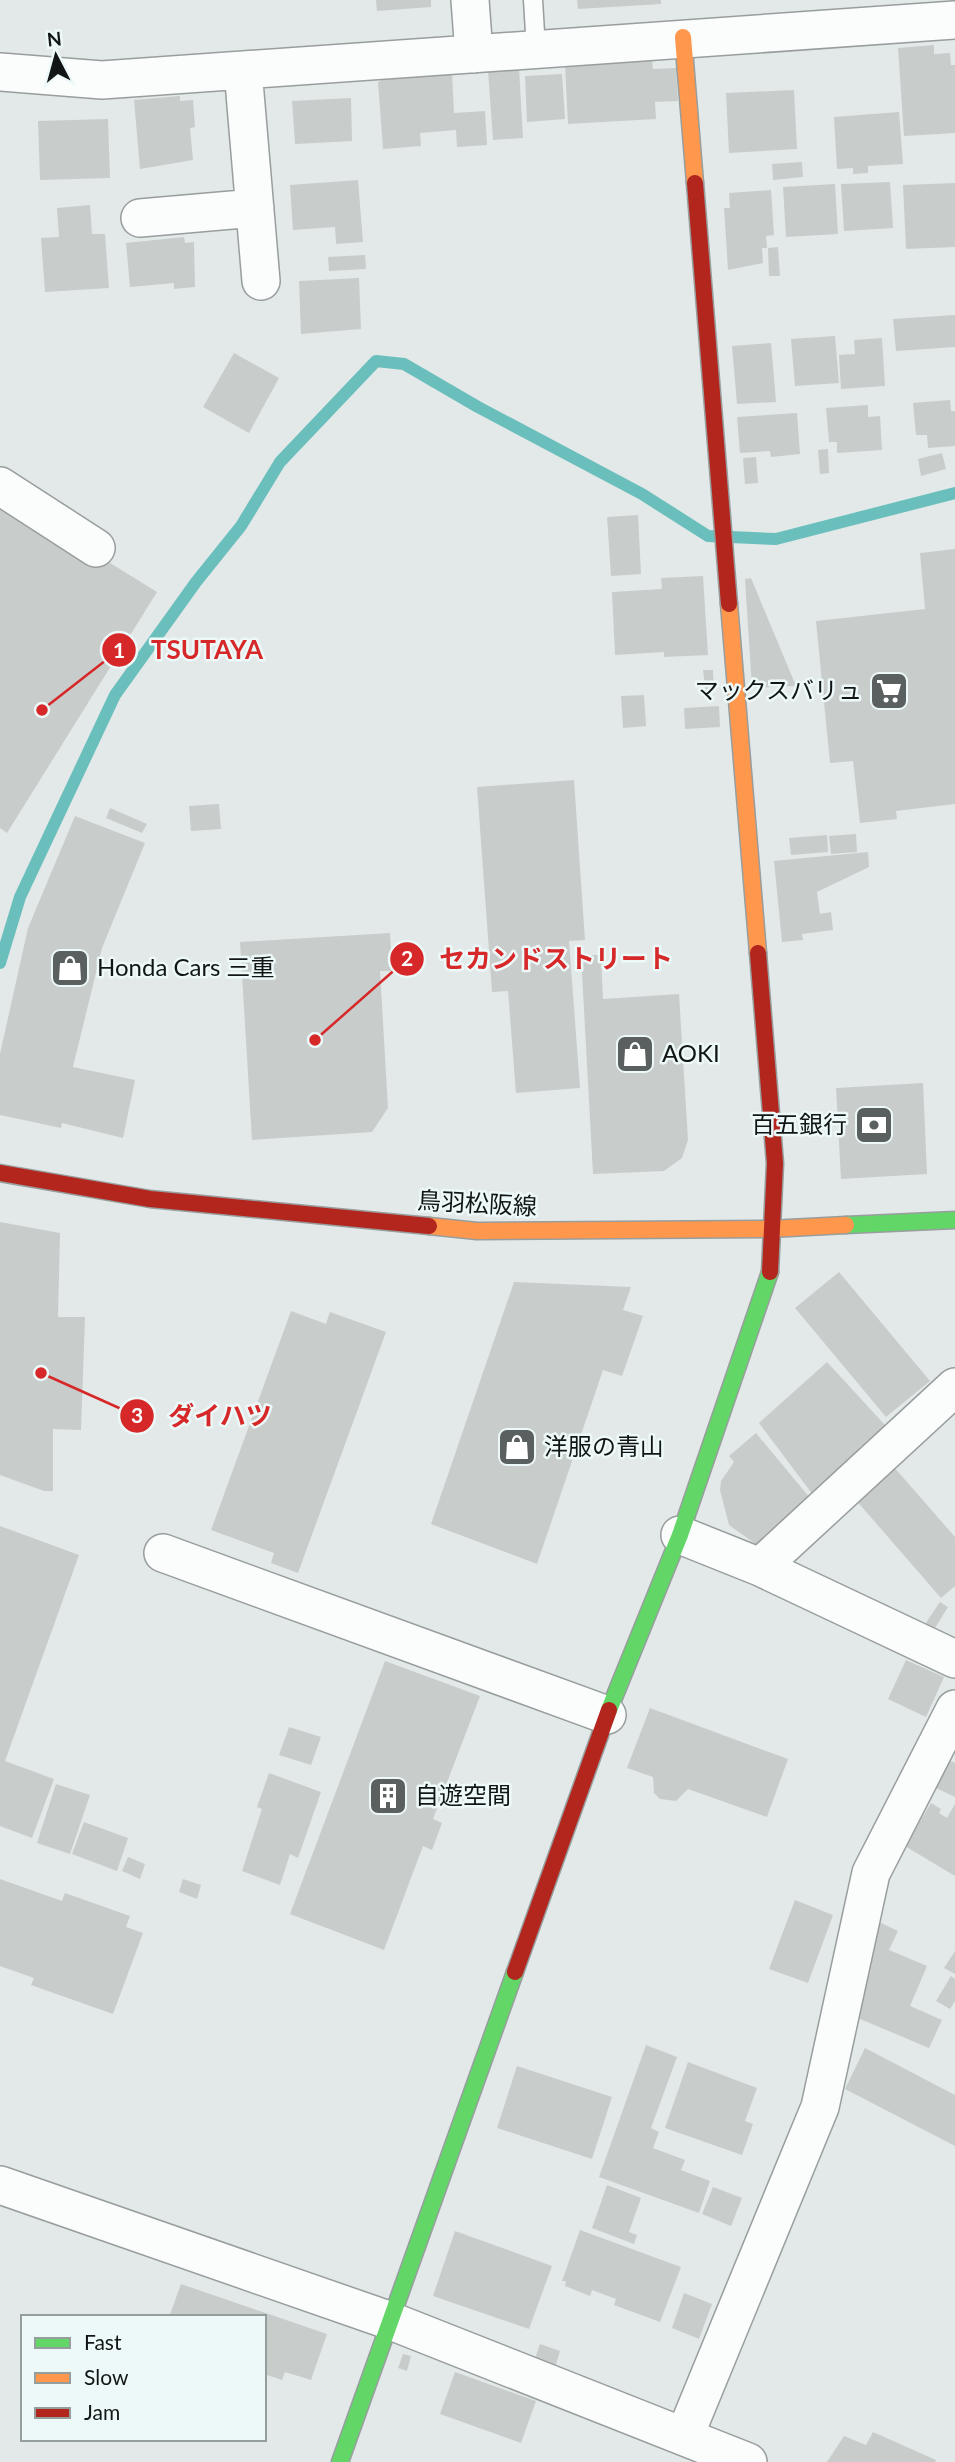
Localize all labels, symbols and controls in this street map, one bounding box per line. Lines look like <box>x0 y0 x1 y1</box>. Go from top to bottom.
north arrow <box>21 21 91 91</box>
text: N <box>46 26 63 51</box>
callout: TSUTAYA <box>102 627 277 674</box>
text: TSUTAYA <box>151 633 264 665</box>
text: 1 <box>113 637 125 662</box>
supermarket icon: マックスバリュ <box>868 670 910 712</box>
place label: マックスバリュ <box>695 675 862 704</box>
callout: セカンドストリート <box>390 935 687 982</box>
text: セカンドストリート <box>439 942 673 974</box>
text: 2 <box>401 945 413 970</box>
shop icon: Honda Cars 三重 <box>49 947 91 989</box>
place label: Honda Cars 三重 <box>97 952 275 981</box>
shop icon: AOKI <box>614 1033 656 1075</box>
place label: AOKI <box>662 1038 720 1067</box>
bank icon: 百五銀行 <box>853 1104 895 1146</box>
place label: 百五銀行 <box>751 1109 847 1138</box>
street label: 鳥羽松阪線 <box>416 1185 538 1220</box>
callout: ダイハツ <box>119 1392 286 1439</box>
text: ダイハツ <box>168 1399 272 1431</box>
text: 3 <box>131 1402 143 1427</box>
shop icon: 洋服の青山 <box>496 1426 538 1468</box>
place label: 洋服の青山 <box>544 1431 664 1460</box>
building icon: 自遊空間 <box>367 1775 409 1817</box>
place label: 自遊空間 <box>415 1780 511 1809</box>
legend <box>21 2315 266 2441</box>
text: Fast <box>84 2329 122 2354</box>
text: Slow <box>84 2364 129 2389</box>
text: Jam <box>84 2399 120 2424</box>

